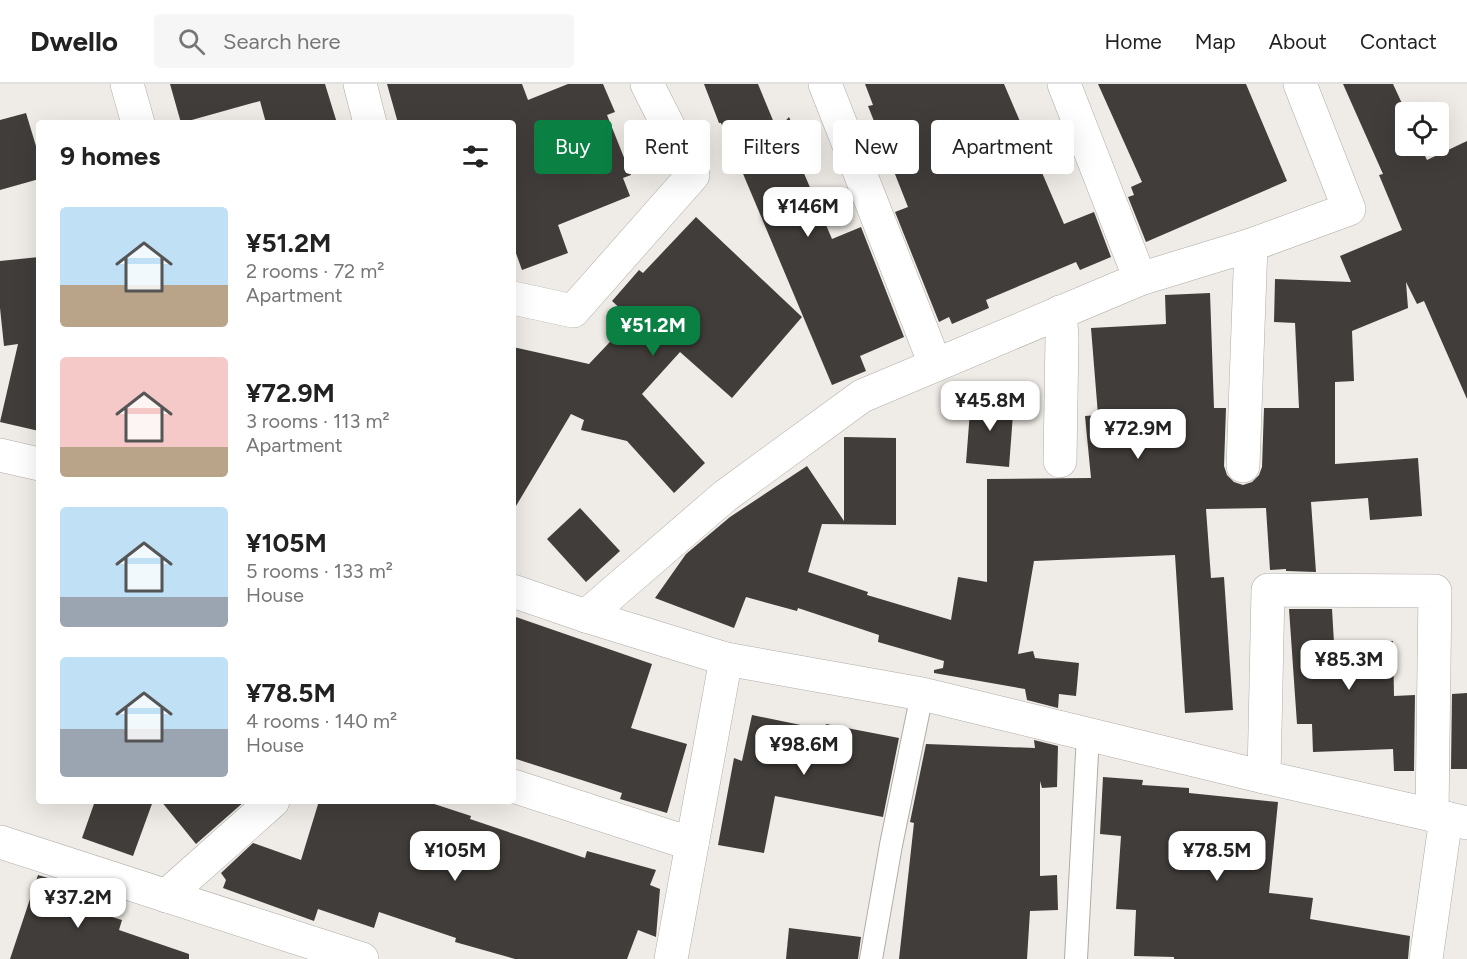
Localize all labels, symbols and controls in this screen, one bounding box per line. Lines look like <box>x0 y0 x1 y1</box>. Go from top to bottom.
search box <box>154 14 574 68</box>
text: Dwello <box>30 24 118 58</box>
icon: search <box>175 25 208 58</box>
text: Search here <box>223 28 341 55</box>
text: Home <box>1105 29 1162 54</box>
text: Map <box>1195 29 1236 54</box>
text: About <box>1269 29 1327 54</box>
text: Contact <box>1360 29 1437 54</box>
map controls <box>1395 102 1449 156</box>
button: locate <box>1395 102 1449 156</box>
chip: Buy <box>534 120 612 174</box>
chip: Rent <box>624 120 710 174</box>
chip: Filters <box>722 120 821 174</box>
chip: New <box>833 120 919 174</box>
chip: Apartment <box>931 120 1074 174</box>
text: 9 homes <box>60 140 160 172</box>
icon: filters <box>459 140 492 173</box>
pin: ¥146M <box>766 187 850 238</box>
text: ¥146M <box>777 194 839 218</box>
text: ¥51.2M <box>246 227 331 259</box>
icon: home <box>108 231 180 303</box>
text: 2 rooms · 72 m² <box>246 259 384 283</box>
text: Apartment <box>246 283 343 307</box>
pin: ¥51.2M <box>604 306 702 357</box>
text: ¥51.2M <box>620 313 686 337</box>
text: ¥72.9M <box>246 377 335 409</box>
icon: home <box>108 381 180 453</box>
pin: ¥45.8M <box>941 381 1039 432</box>
text: ¥45.8M <box>955 388 1025 412</box>
text: 3 rooms · 113 m² <box>246 409 390 433</box>
pin: ¥72.9M <box>1089 409 1187 460</box>
text: ¥72.9M <box>1104 416 1172 440</box>
text: Apartment <box>246 433 343 457</box>
text: ¥105M <box>246 527 327 559</box>
icon: home <box>108 531 180 603</box>
text: 5 rooms · 133 m² <box>246 559 393 583</box>
text: House <box>246 583 304 607</box>
pin: ¥85.3M <box>1300 640 1398 691</box>
text: ¥85.3M <box>1315 647 1384 671</box>
text: ¥78.5M <box>246 677 336 709</box>
icon: home <box>108 681 180 753</box>
text: 4 rooms · 140 m² <box>246 709 397 733</box>
pin: ¥98.6M <box>755 725 853 776</box>
text: ¥98.6M <box>769 732 839 756</box>
text: House <box>246 733 304 757</box>
pin: ¥105M <box>413 831 497 882</box>
pin: ¥78.5M <box>1168 831 1266 882</box>
text: ¥105M <box>424 838 486 862</box>
text: ¥78.5M <box>1183 838 1252 862</box>
pin: ¥37.2M <box>29 878 127 929</box>
text: ¥37.2M <box>44 885 112 909</box>

